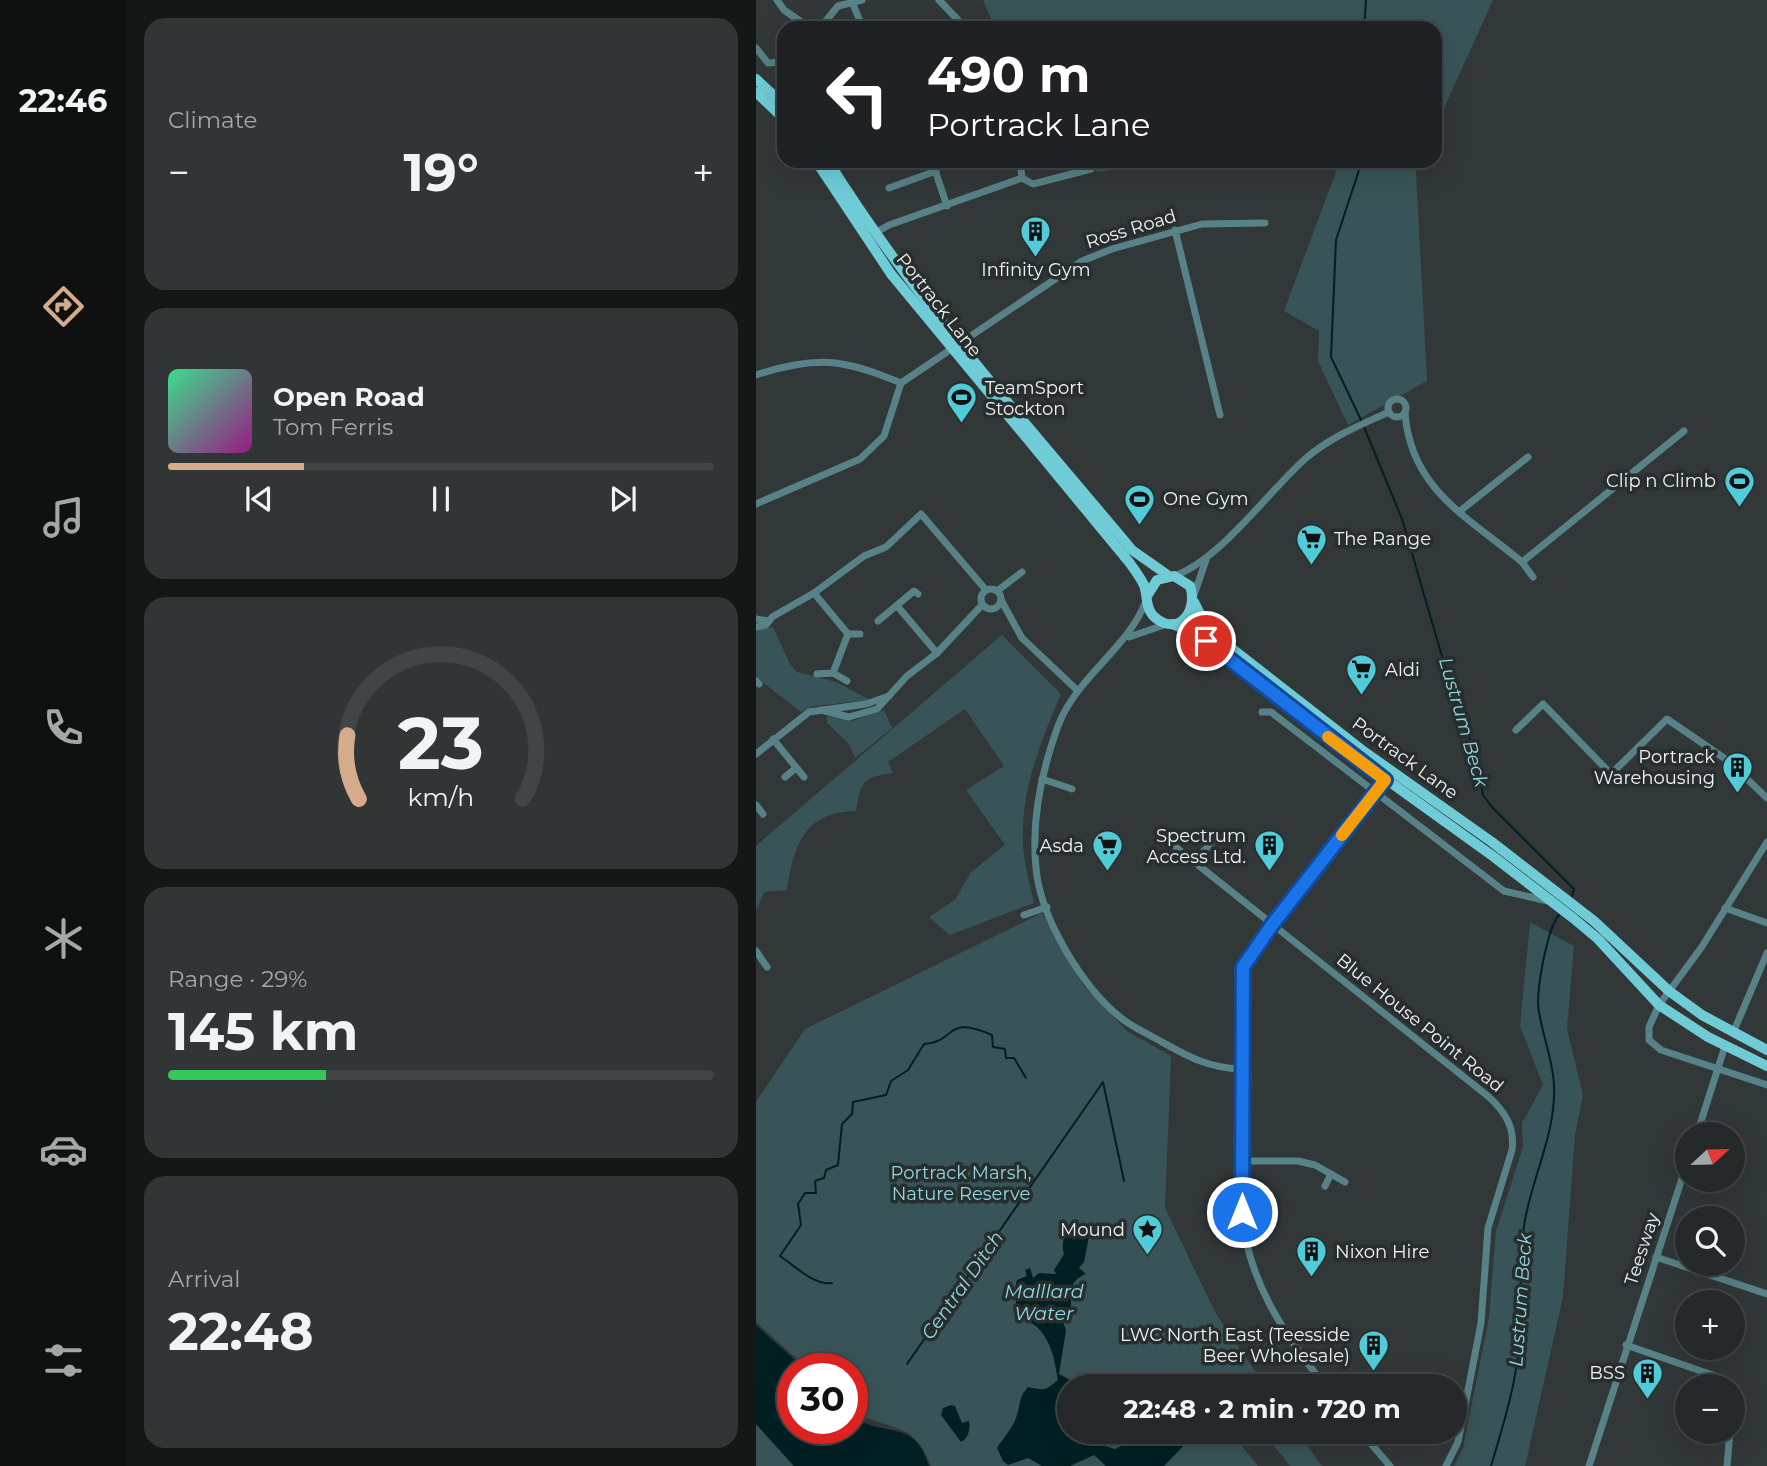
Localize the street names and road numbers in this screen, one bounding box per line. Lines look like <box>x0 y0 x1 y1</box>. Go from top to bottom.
street label: Ross Road <box>1083 205 1179 253</box>
street label: Portrack Lane <box>892 249 986 361</box>
street label: Portrack Lane <box>1348 712 1462 804</box>
street label: Blue House Point Road <box>1332 949 1508 1097</box>
street label: Teesway <box>1620 1210 1664 1288</box>

